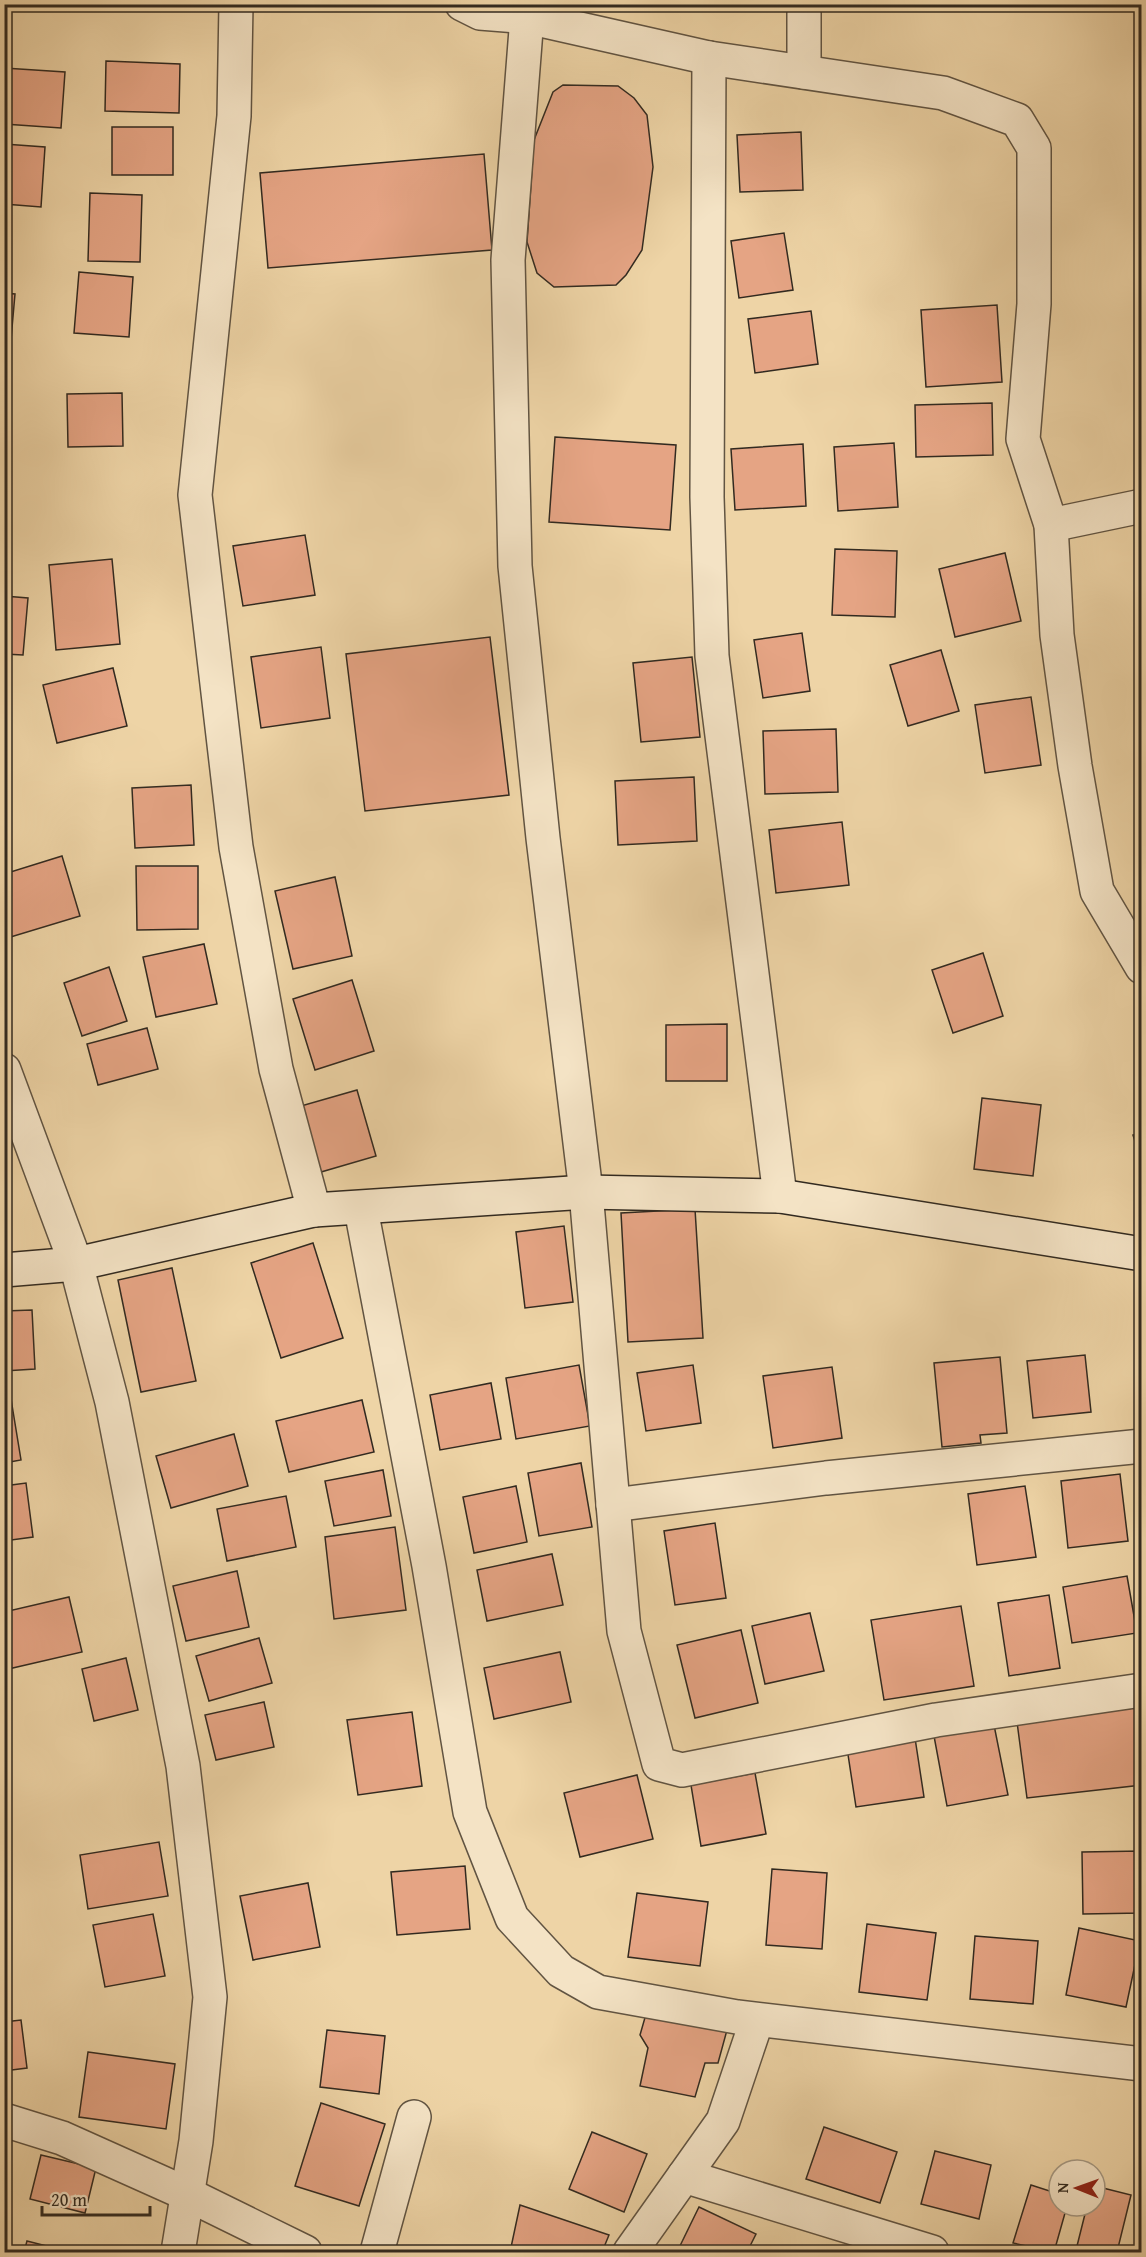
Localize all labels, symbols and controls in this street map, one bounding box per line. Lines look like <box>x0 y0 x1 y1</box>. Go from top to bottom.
north arrow <box>1047 2158 1107 2218</box>
scale bar <box>42 2179 150 2217</box>
text: N <box>1050 2182 1074 2193</box>
text: 20 m <box>51 2186 87 2213</box>

